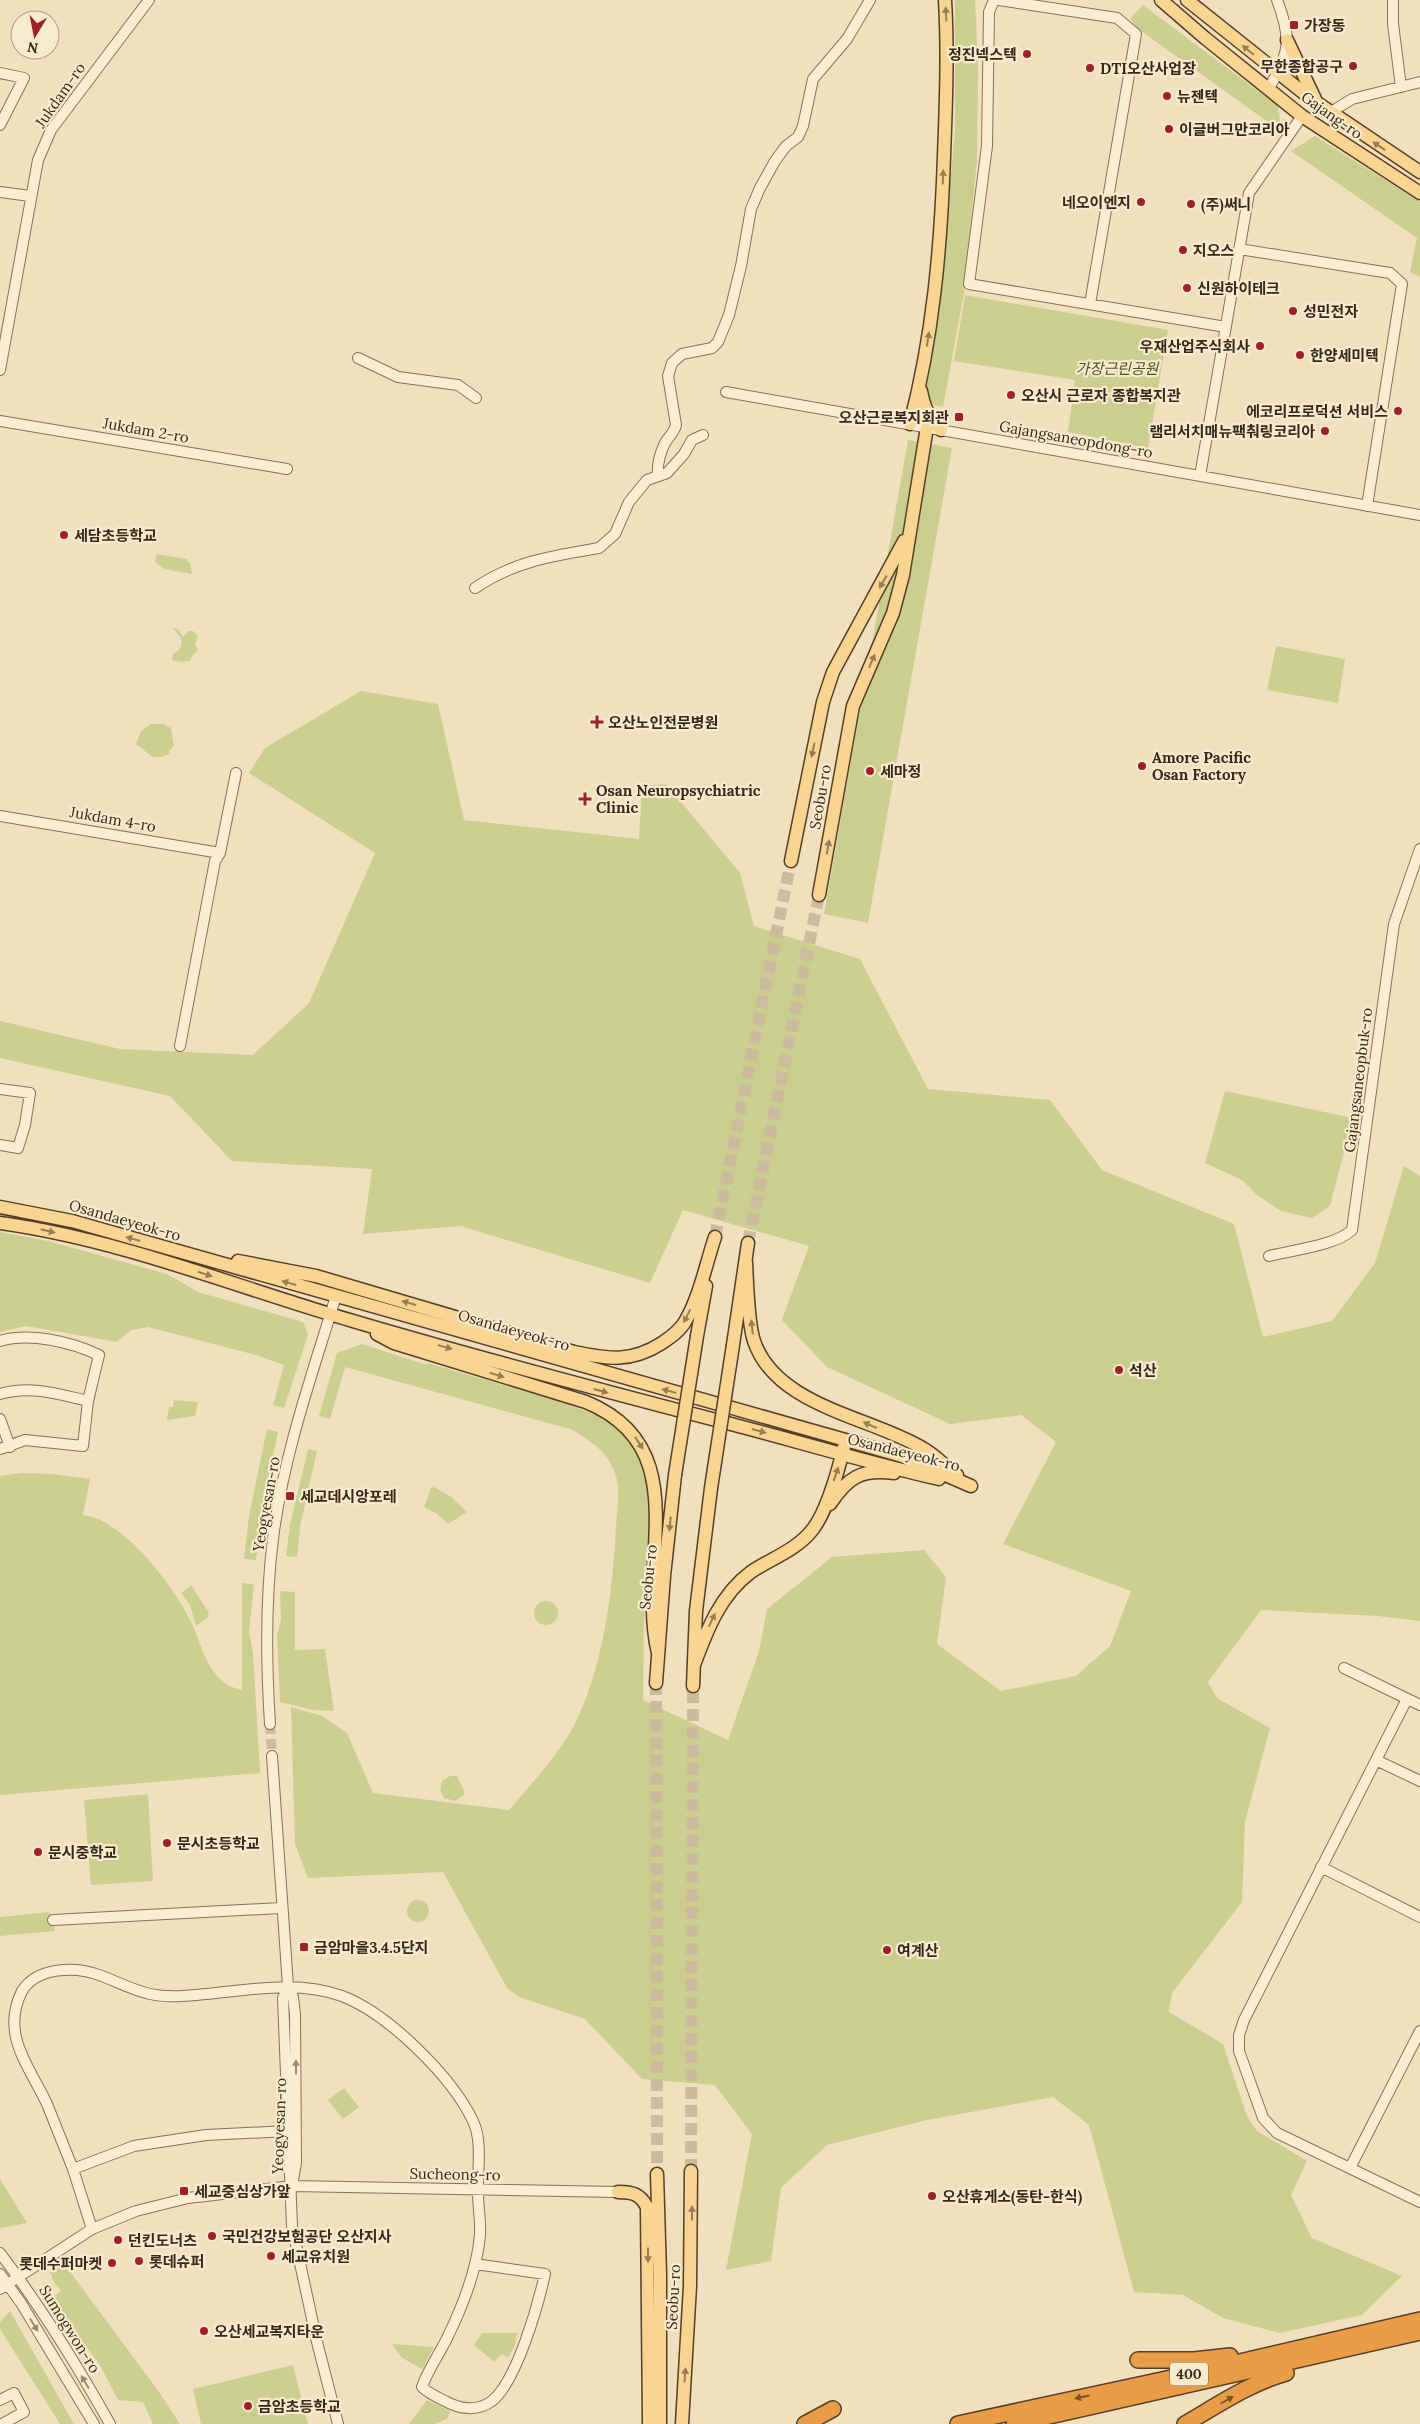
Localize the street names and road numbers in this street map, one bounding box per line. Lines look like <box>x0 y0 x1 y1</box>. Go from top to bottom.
street label: Jukdam-ro <box>30 59 89 132</box>
street label: Gajang-ro <box>1298 87 1367 143</box>
street label: Jukdam 2-ro <box>101 413 191 447</box>
street label: Gajangsaneopdong-ro <box>998 416 1154 462</box>
street label: Seobu-ro <box>805 763 835 831</box>
street label: Jukdam 4-ro <box>67 802 158 836</box>
street label: Gajangsaneopbuk-ro <box>1340 1006 1376 1153</box>
street label: Osandaeyeok-ro <box>67 1195 183 1245</box>
street label: Osandaeyeok-ro <box>456 1305 572 1355</box>
street label: Osandaeyeok-ro <box>846 1429 962 1475</box>
street label: Yeogyesan-ro <box>248 1455 284 1554</box>
street label: Seobu-ro <box>635 1543 661 1611</box>
street label: Yeogyesan-ro <box>268 2077 290 2176</box>
street label: Sucheong-ro <box>409 2164 501 2184</box>
street label: Seobu-ro <box>662 2264 684 2330</box>
street label: Sumogwon-ro <box>35 2281 105 2377</box>
road number: 400 <box>1170 2362 1208 2386</box>

